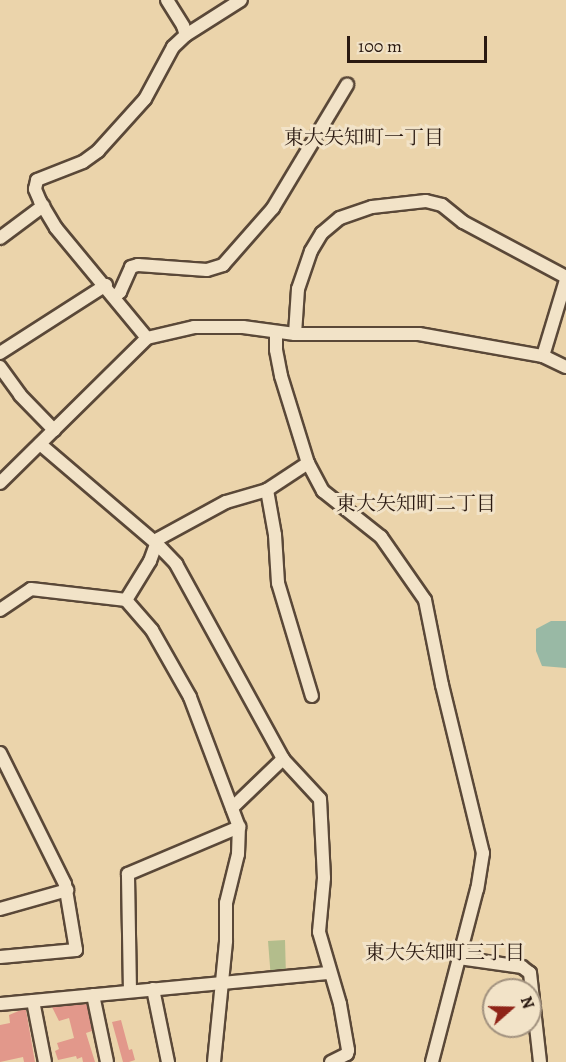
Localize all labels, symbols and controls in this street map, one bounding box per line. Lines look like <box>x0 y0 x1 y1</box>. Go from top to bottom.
scale bar <box>350 24 490 62</box>
text: 100 m <box>358 34 402 58</box>
district label: 東大矢知町一丁目 <box>284 125 444 149</box>
district label: 東大矢知町二丁目 <box>336 491 496 515</box>
district label: 東大矢知町三丁目 <box>365 940 525 964</box>
north arrow <box>482 978 542 1038</box>
text: N <box>515 993 539 1012</box>

